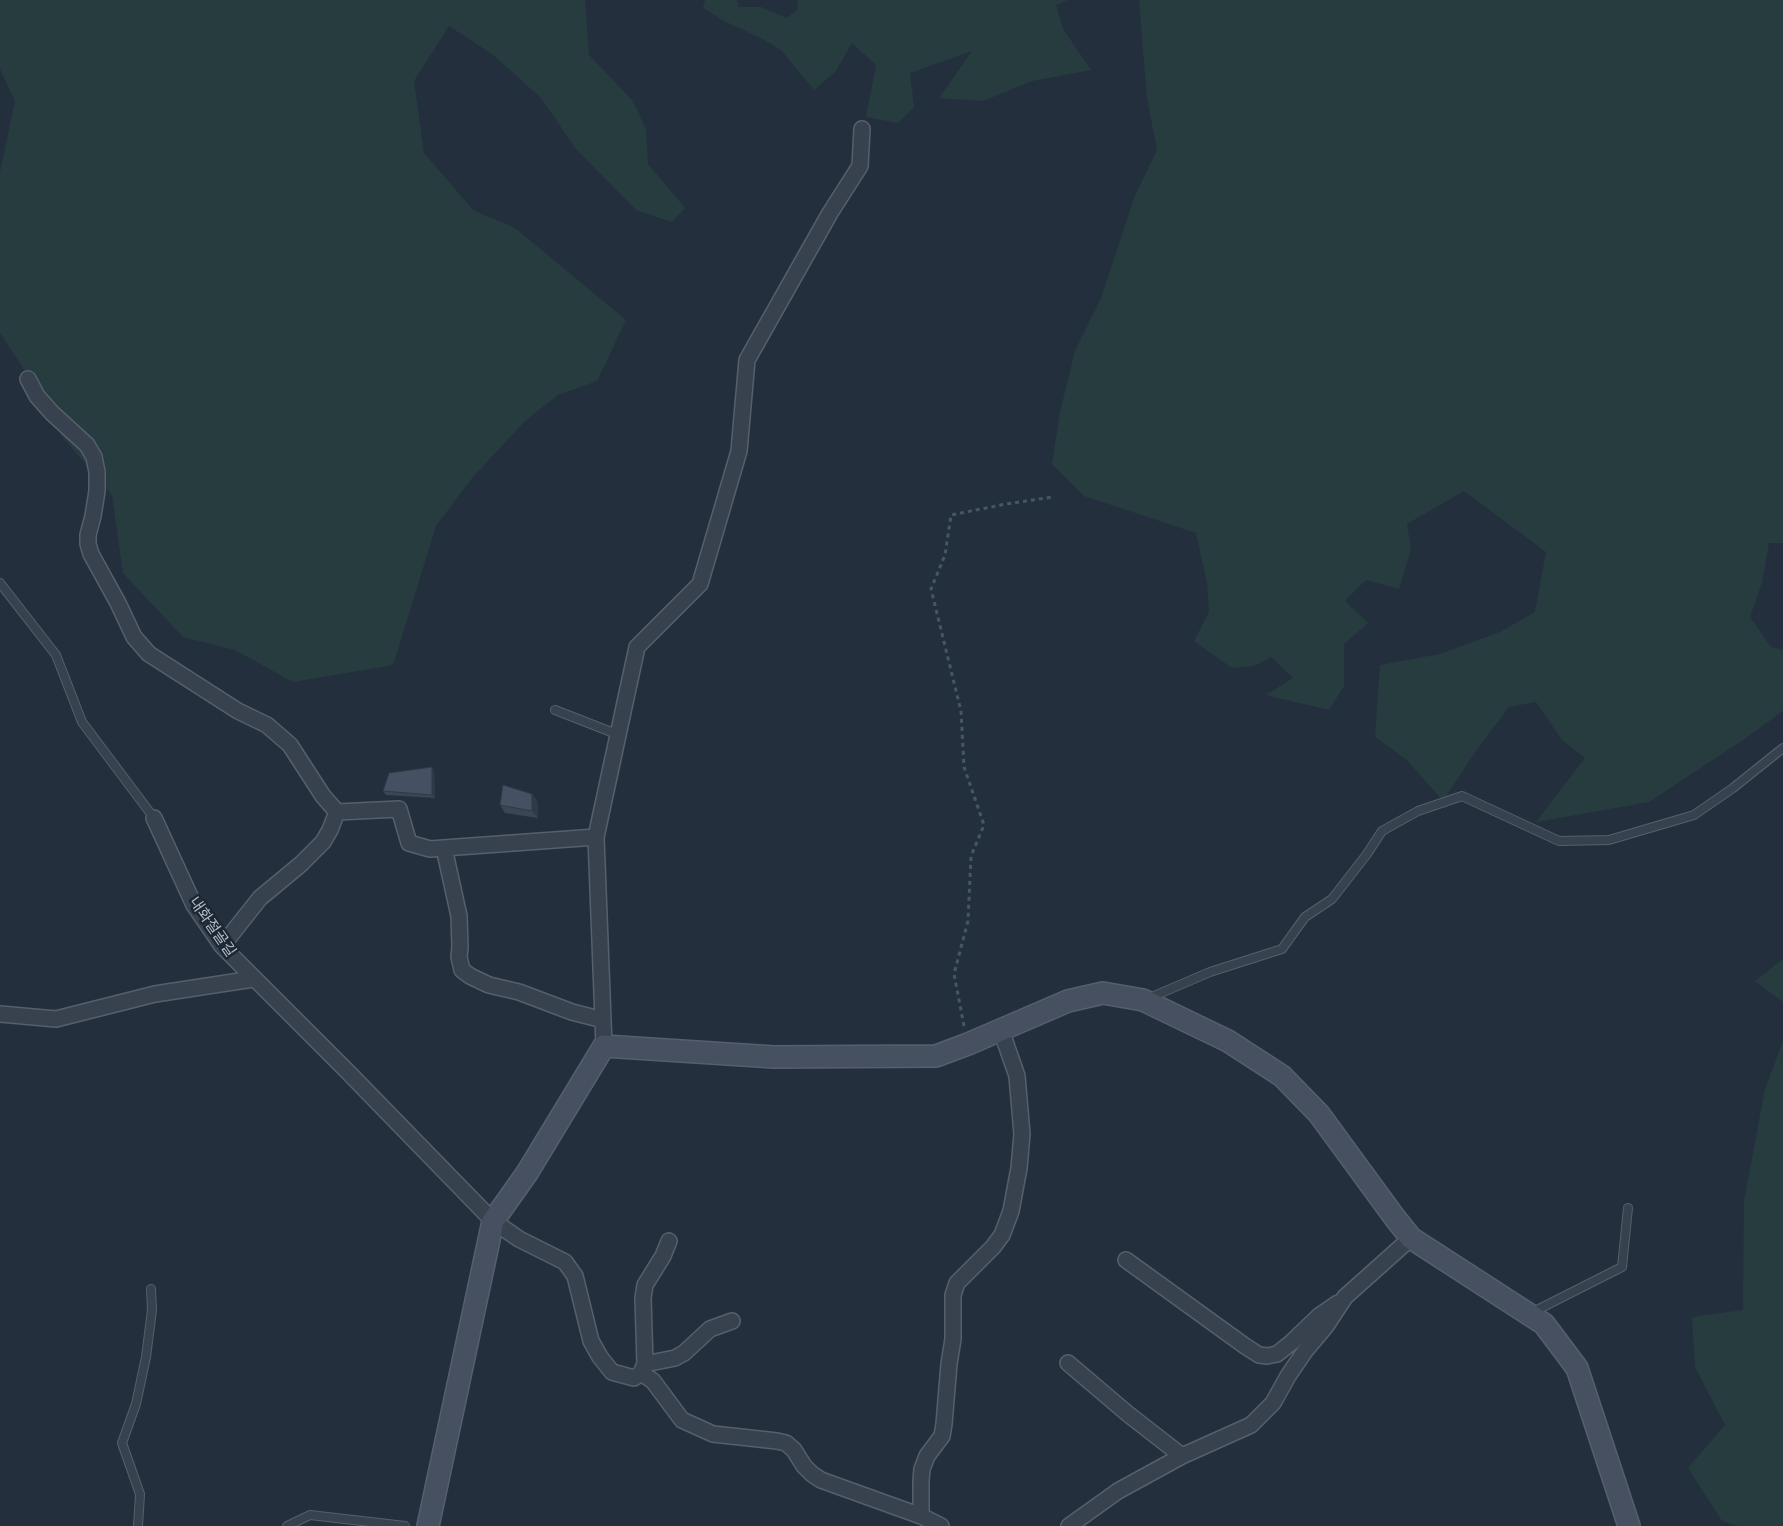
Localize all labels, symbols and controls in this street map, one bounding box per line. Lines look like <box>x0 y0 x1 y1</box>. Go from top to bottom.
street label: 내화절골길 <box>185 894 239 960</box>

